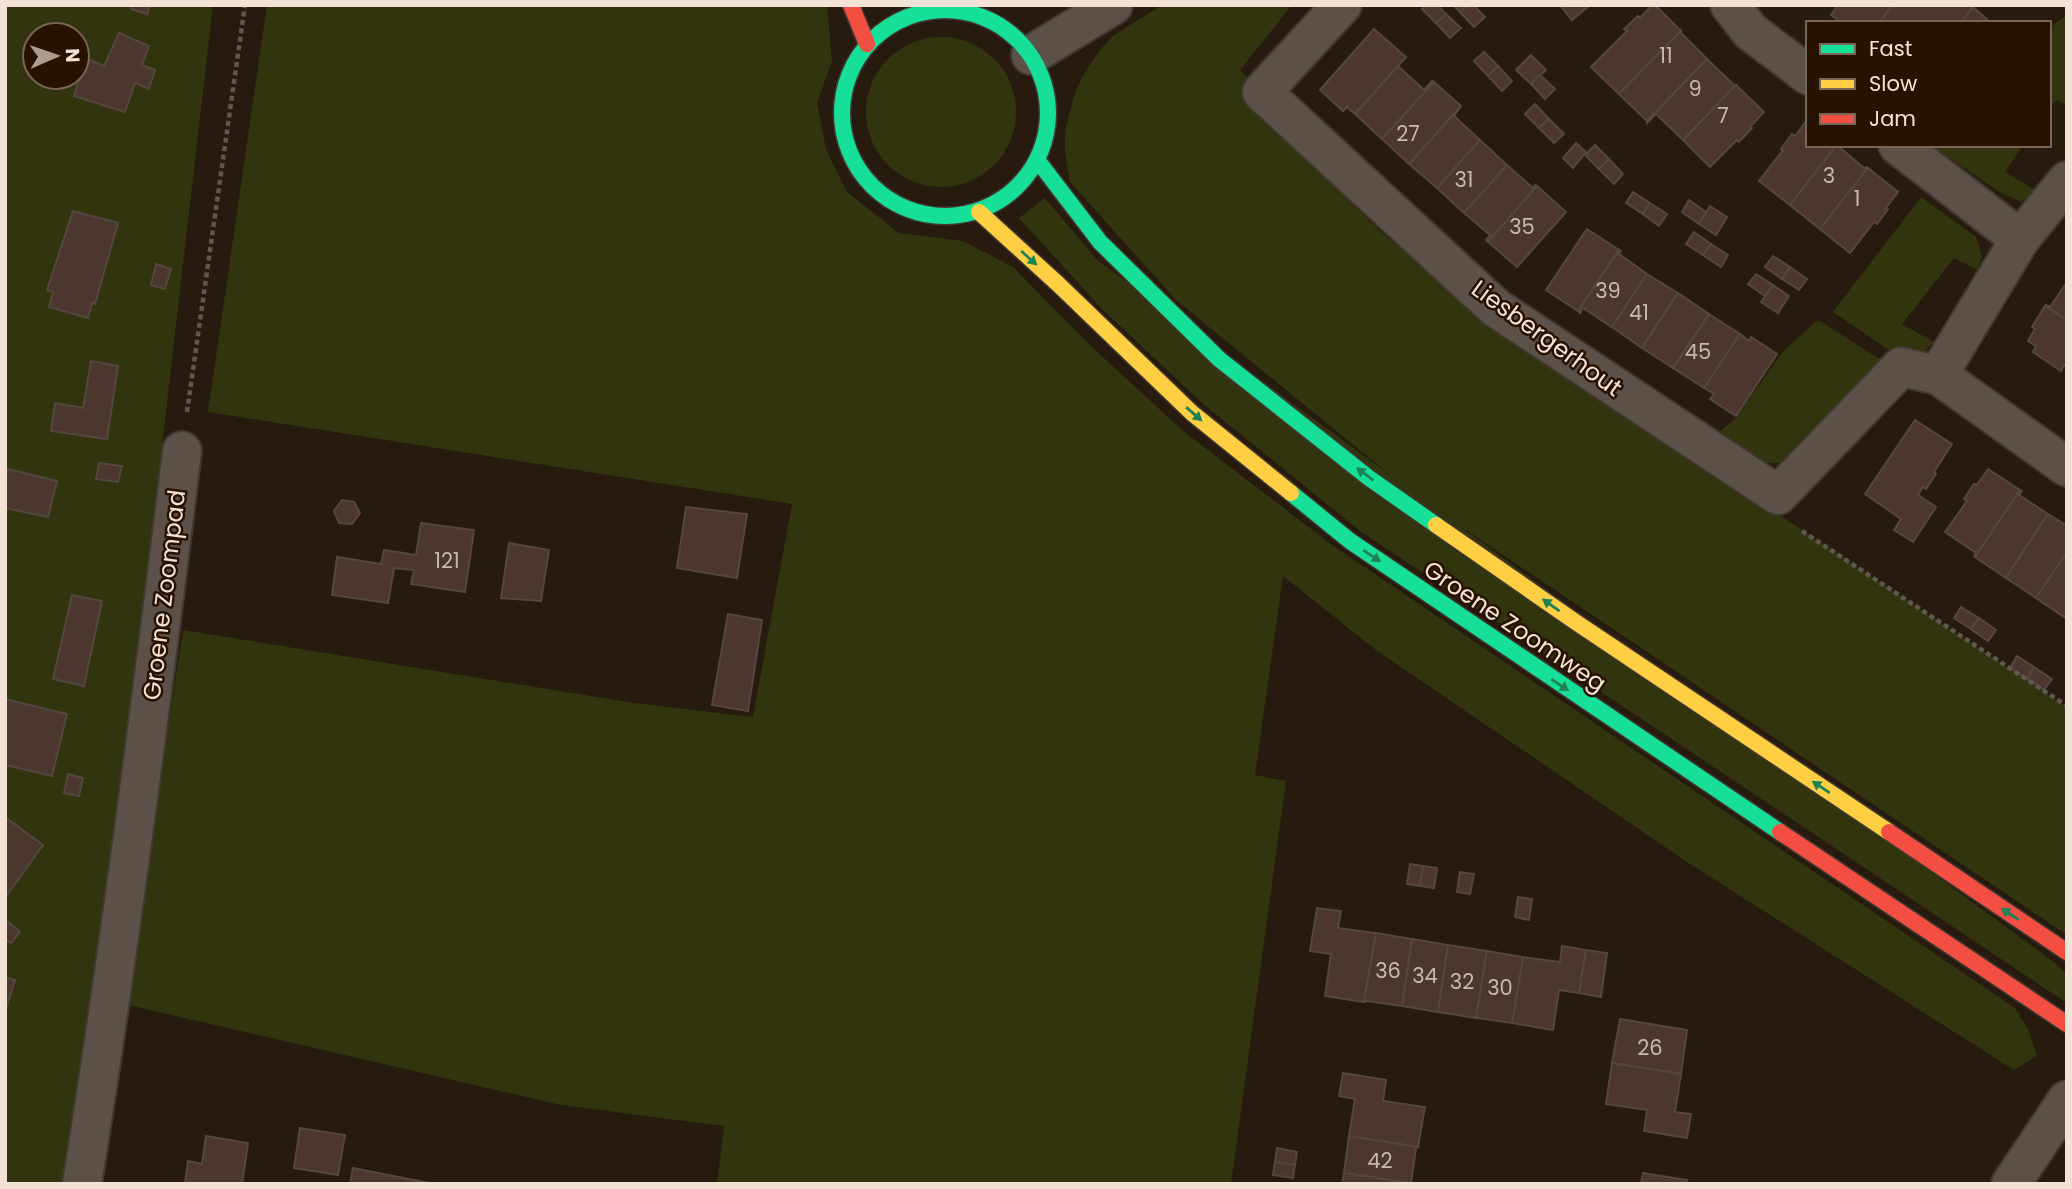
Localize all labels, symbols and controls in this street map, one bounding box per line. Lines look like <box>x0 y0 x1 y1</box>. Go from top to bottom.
north arrow <box>21 21 91 91</box>
legend <box>1806 21 2051 147</box>
text: Fast <box>1869 34 1912 63</box>
house number: 11 <box>1659 41 1673 70</box>
text: N <box>59 48 86 63</box>
text: Slow <box>1869 69 1917 98</box>
house number: 9 <box>1688 74 1702 103</box>
house number: 7 <box>1717 101 1729 130</box>
text: Jam <box>1869 104 1916 133</box>
house number: 27 <box>1396 119 1420 148</box>
house number: 3 <box>1823 161 1835 190</box>
house number: 31 <box>1454 165 1474 194</box>
house number: 1 <box>1854 184 1860 213</box>
house number: 35 <box>1509 212 1535 241</box>
one-way arrow <box>1020 250 1038 266</box>
street label: Liesbergerhout <box>1465 272 1629 404</box>
house number: 39 <box>1595 276 1621 305</box>
house number: 41 <box>1629 298 1649 327</box>
house number: 45 <box>1685 337 1711 366</box>
one-way arrow <box>1186 406 1203 421</box>
one-way arrow <box>1356 468 1374 482</box>
street label: Groene Zoompad <box>135 488 193 702</box>
house number: 121 <box>434 546 460 575</box>
one-way arrow <box>1363 549 1381 563</box>
street label: Groene Zoomweg <box>1417 553 1613 699</box>
one-way arrow <box>1542 598 1560 612</box>
one-way arrow <box>1550 678 1570 691</box>
one-way arrow <box>1812 780 1830 794</box>
one-way arrow <box>2001 907 2019 921</box>
house number: 36 <box>1375 956 1401 985</box>
house number: 34 <box>1412 961 1438 990</box>
house number: 32 <box>1450 967 1474 996</box>
house number: 30 <box>1487 973 1513 1002</box>
house number: 26 <box>1637 1033 1663 1062</box>
house number: 42 <box>1367 1146 1393 1175</box>

